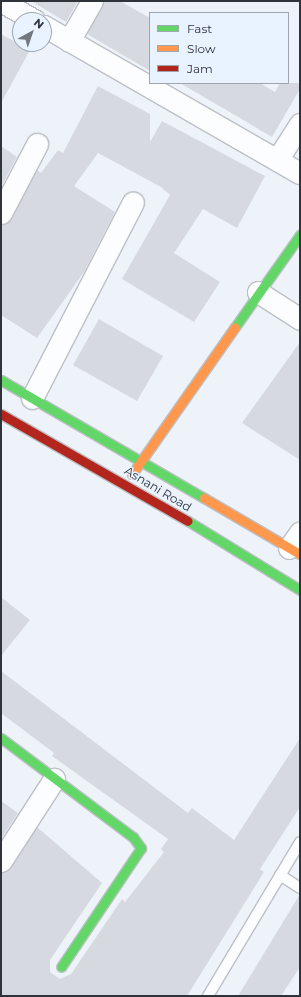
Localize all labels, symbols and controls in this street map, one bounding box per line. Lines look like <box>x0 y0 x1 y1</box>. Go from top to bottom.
north arrow <box>12 12 52 52</box>
legend <box>149 12 289 84</box>
text: N <box>31 15 47 32</box>
text: Fast <box>187 21 212 36</box>
text: Slow <box>187 41 216 56</box>
text: Jam <box>187 61 213 76</box>
street label: Asnani Road <box>122 463 194 515</box>

